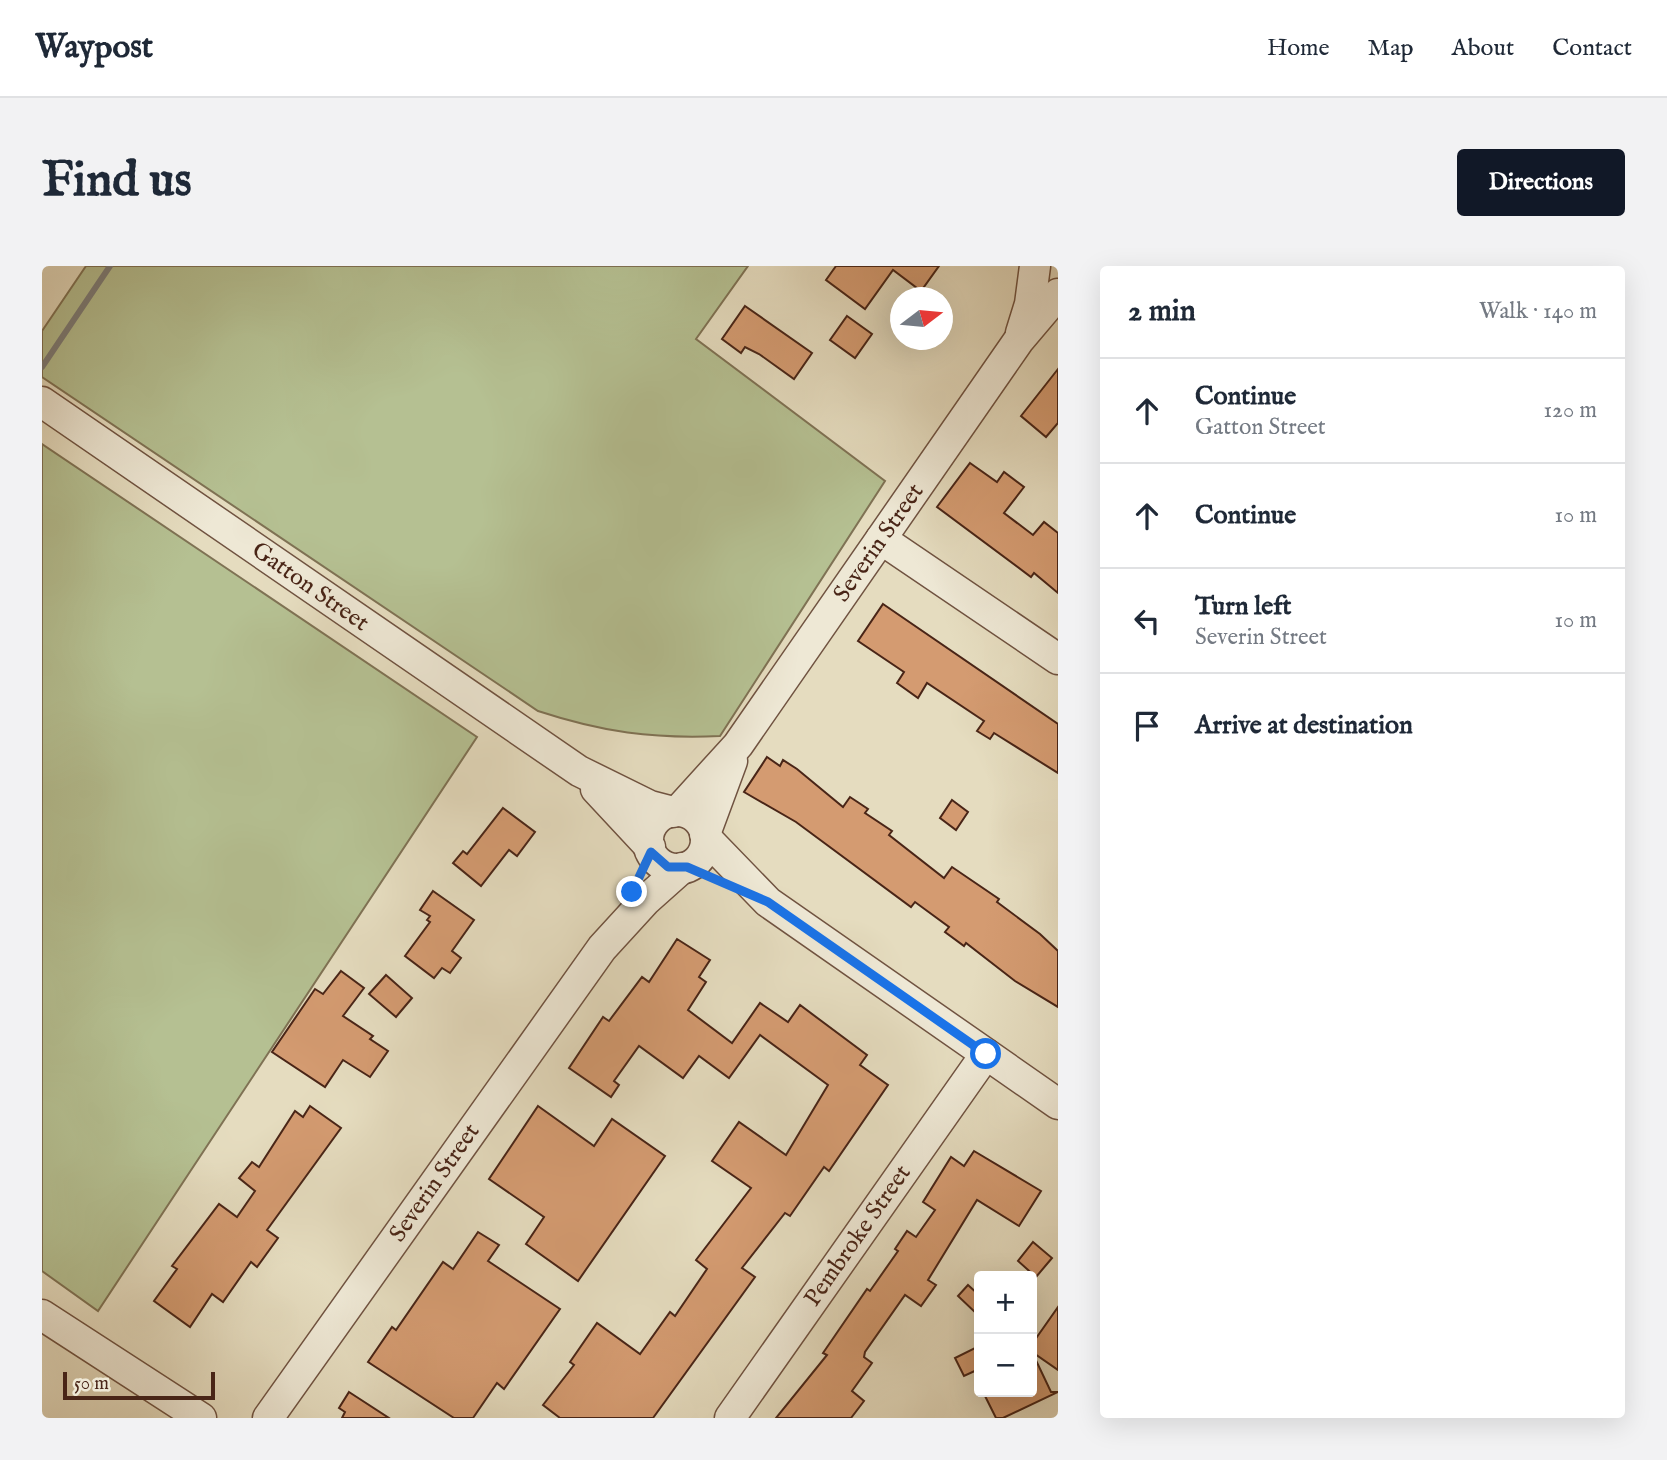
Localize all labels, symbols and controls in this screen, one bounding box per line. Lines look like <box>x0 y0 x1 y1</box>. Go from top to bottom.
text: Waypost <box>35 27 153 69</box>
text: Home <box>1267 33 1330 64</box>
text: Map <box>1368 33 1414 64</box>
text: About <box>1452 33 1514 64</box>
text: Contact <box>1552 33 1632 64</box>
button: Directions <box>1457 149 1625 216</box>
text: Find us <box>42 151 192 213</box>
north arrow <box>890 287 953 350</box>
text: 2 min <box>1128 293 1196 331</box>
text: Walk · 140 m <box>1479 297 1597 326</box>
text: Continue <box>1195 380 1296 413</box>
icon: ahead <box>1128 392 1166 430</box>
text: 120 m <box>1544 396 1597 425</box>
text: Gatton Street <box>1195 413 1326 442</box>
street label: Severin Street <box>827 478 931 608</box>
icon: ahead <box>1128 497 1166 535</box>
text: Continue <box>1195 499 1296 532</box>
text: 10 m <box>1554 501 1597 530</box>
street label: Gatton Street <box>245 535 375 639</box>
text: Turn left <box>1195 590 1292 623</box>
icon: left <box>1128 602 1166 640</box>
text: 10 m <box>1554 606 1597 635</box>
text: Severin Street <box>1195 623 1327 652</box>
icon: arrive <box>1128 707 1166 745</box>
text: Arrive at destination <box>1195 709 1413 742</box>
route end <box>616 876 647 907</box>
route start <box>970 1038 1001 1069</box>
street label: Severin Street <box>383 1118 487 1248</box>
street label: Pembroke Street <box>798 1159 918 1313</box>
map controls <box>974 1271 1037 1397</box>
button: + <box>974 1271 1037 1334</box>
button: − <box>974 1334 1037 1397</box>
scale bar <box>63 1369 215 1401</box>
text: 50 m <box>74 1372 109 1396</box>

